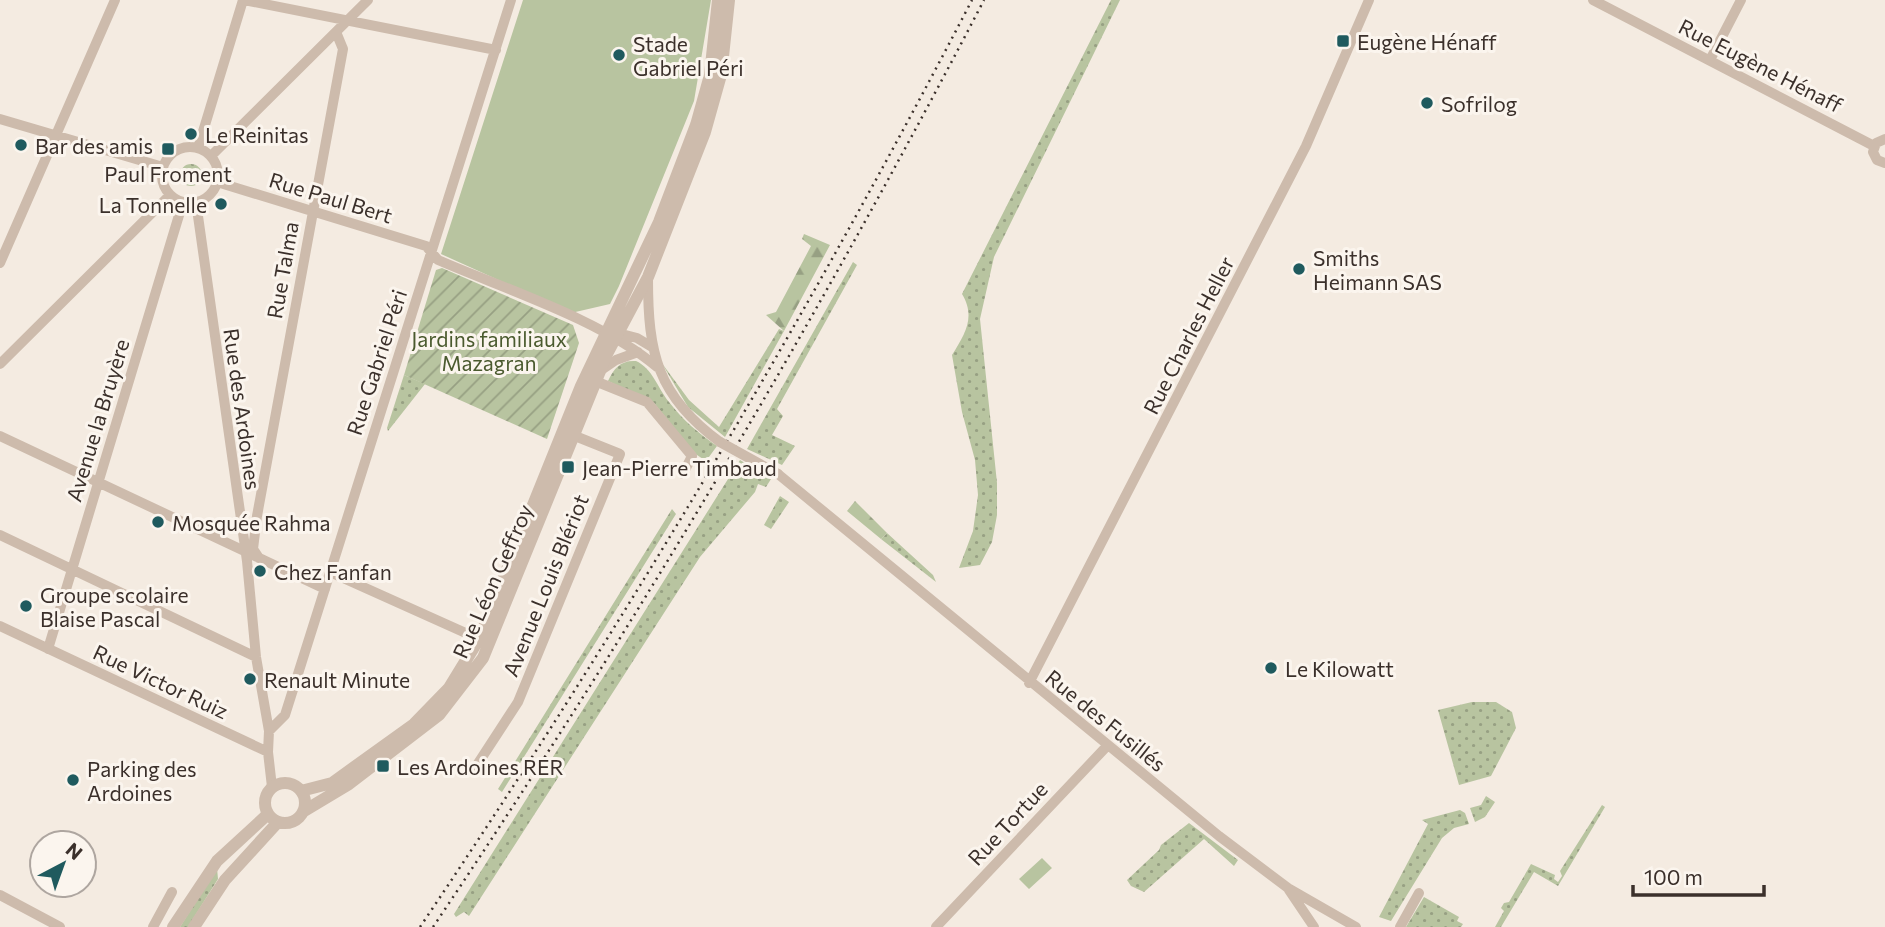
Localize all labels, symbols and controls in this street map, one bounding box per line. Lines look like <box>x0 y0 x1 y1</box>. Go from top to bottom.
street label: Rue Eugène Hénaff <box>1675 13 1848 117</box>
place label: Eugène Hénaff <box>1357 29 1497 54</box>
place label: Stade Gabriel Péri <box>633 31 744 80</box>
marker: Eugène Hénaff <box>1335 33 1351 49</box>
marker: Stade Gabriel Péri <box>611 47 627 63</box>
place label: Sofrilog <box>1441 91 1517 116</box>
marker: Sofrilog <box>1419 95 1435 111</box>
place label: Le Reinitas <box>205 122 309 147</box>
marker: Le Reinitas <box>183 126 199 142</box>
place label: Bar des amis <box>35 133 153 158</box>
marker: Bar des amis <box>13 137 29 153</box>
marker: Paul Froment <box>160 141 176 157</box>
place label: Paul Froment <box>104 161 232 186</box>
street label: Rue Paul Bert <box>266 166 396 228</box>
place label: La Tonnelle <box>99 192 207 217</box>
marker: La Tonnelle <box>213 196 229 212</box>
street label: Rue Talma <box>261 220 303 320</box>
place label: Smiths Heimann SAS <box>1313 245 1442 294</box>
street label: Rue Charles Heller <box>1137 252 1239 418</box>
marker: Smiths Heimann SAS <box>1291 261 1307 277</box>
street label: Rue Gabriel Péri <box>341 286 411 438</box>
park label: Jardins familiaux Mazagran <box>411 326 567 375</box>
street label: Rue des Ardoines <box>219 327 267 491</box>
street label: Avenue la Bruyère <box>60 336 134 504</box>
place label: Jean-Pierre Timbaud <box>582 455 777 480</box>
marker: Jean-Pierre Timbaud <box>560 459 576 475</box>
street label: Avenue Louis Blériot <box>497 490 593 680</box>
street label: Rue Léon Geffroy <box>447 500 537 662</box>
place label: Mosquée Rahma <box>172 510 330 535</box>
marker: Mosquée Rahma <box>150 514 166 530</box>
place label: Chez Fanfan <box>274 559 392 584</box>
marker: Chez Fanfan <box>252 563 268 579</box>
place label: Groupe scolaire Blaise Pascal <box>40 582 189 631</box>
marker: Groupe scolaire Blaise Pascal <box>18 598 34 614</box>
street label: Rue Victor Ruiz <box>90 639 232 723</box>
place label: Le Kilowatt <box>1285 656 1394 681</box>
marker: Le Kilowatt <box>1263 660 1279 676</box>
street label: Rue des Fusillés <box>1041 664 1171 776</box>
place label: Renault Minute <box>264 667 410 692</box>
marker: Renault Minute <box>242 671 258 687</box>
place label: Les Ardoines RER <box>397 754 564 779</box>
place label: Parking des Ardoines <box>87 756 197 805</box>
marker: Les Ardoines RER <box>375 758 391 774</box>
marker: Parking des Ardoines <box>65 772 81 788</box>
street label: Rue Tortue <box>962 776 1052 870</box>
north arrow <box>28 829 98 899</box>
text: N <box>62 837 87 864</box>
scale bar <box>1633 853 1764 897</box>
text: 100 m <box>1644 864 1703 889</box>

